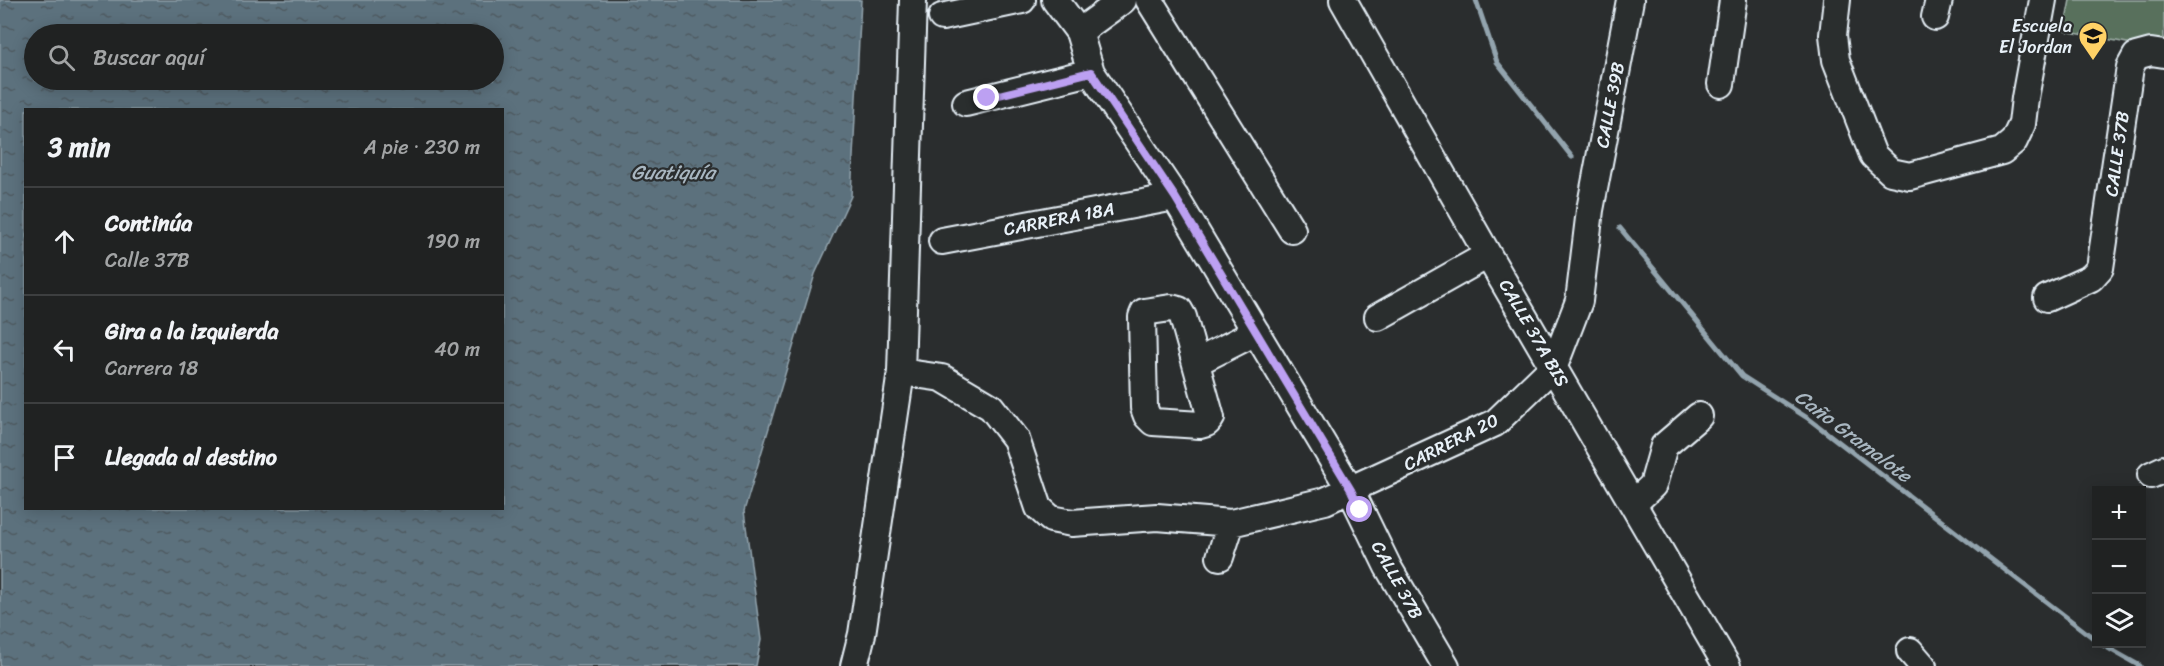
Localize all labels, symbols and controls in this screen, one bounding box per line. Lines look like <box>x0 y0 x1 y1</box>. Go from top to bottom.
place label: Escuela El Jordan <box>1999 10 2072 63</box>
school or university icon: Escuela El Jordan <box>2077 20 2109 62</box>
search box <box>24 24 504 90</box>
text: Buscar aquí <box>93 38 205 77</box>
icon: search <box>45 41 78 74</box>
street label: CALLE 39B <box>1586 59 1634 151</box>
route end <box>973 84 999 110</box>
street label: CALLE 37B <box>2095 109 2139 199</box>
text: 3 min <box>48 124 110 170</box>
text: A pie · 230 m <box>364 130 480 165</box>
water label: Guatiquía <box>631 155 718 190</box>
street label: CARRERA 18A <box>1001 193 1117 245</box>
text: Continúa <box>105 204 192 243</box>
text: 190 m <box>426 224 480 259</box>
icon: ahead <box>48 225 81 258</box>
text: Calle 37B <box>105 243 189 278</box>
street label: CALLE 37A BIS <box>1490 273 1578 393</box>
text: Gira a la izquierda <box>105 312 278 351</box>
text: 40 m <box>434 332 480 367</box>
icon: left <box>48 333 81 366</box>
text: Carrera 18 <box>105 351 198 386</box>
water label: Caño Gramalote <box>1787 380 1921 493</box>
street label: CARRERA 20 <box>1398 404 1504 480</box>
text: Llegada al destino <box>105 438 277 477</box>
icon: arrive <box>48 441 81 474</box>
map controls <box>2092 486 2146 648</box>
button: + <box>2092 486 2146 540</box>
route start <box>1346 496 1372 522</box>
street label: CALLE 37B <box>1362 535 1432 625</box>
button: − <box>2092 540 2146 594</box>
button: layers <box>2092 594 2146 648</box>

